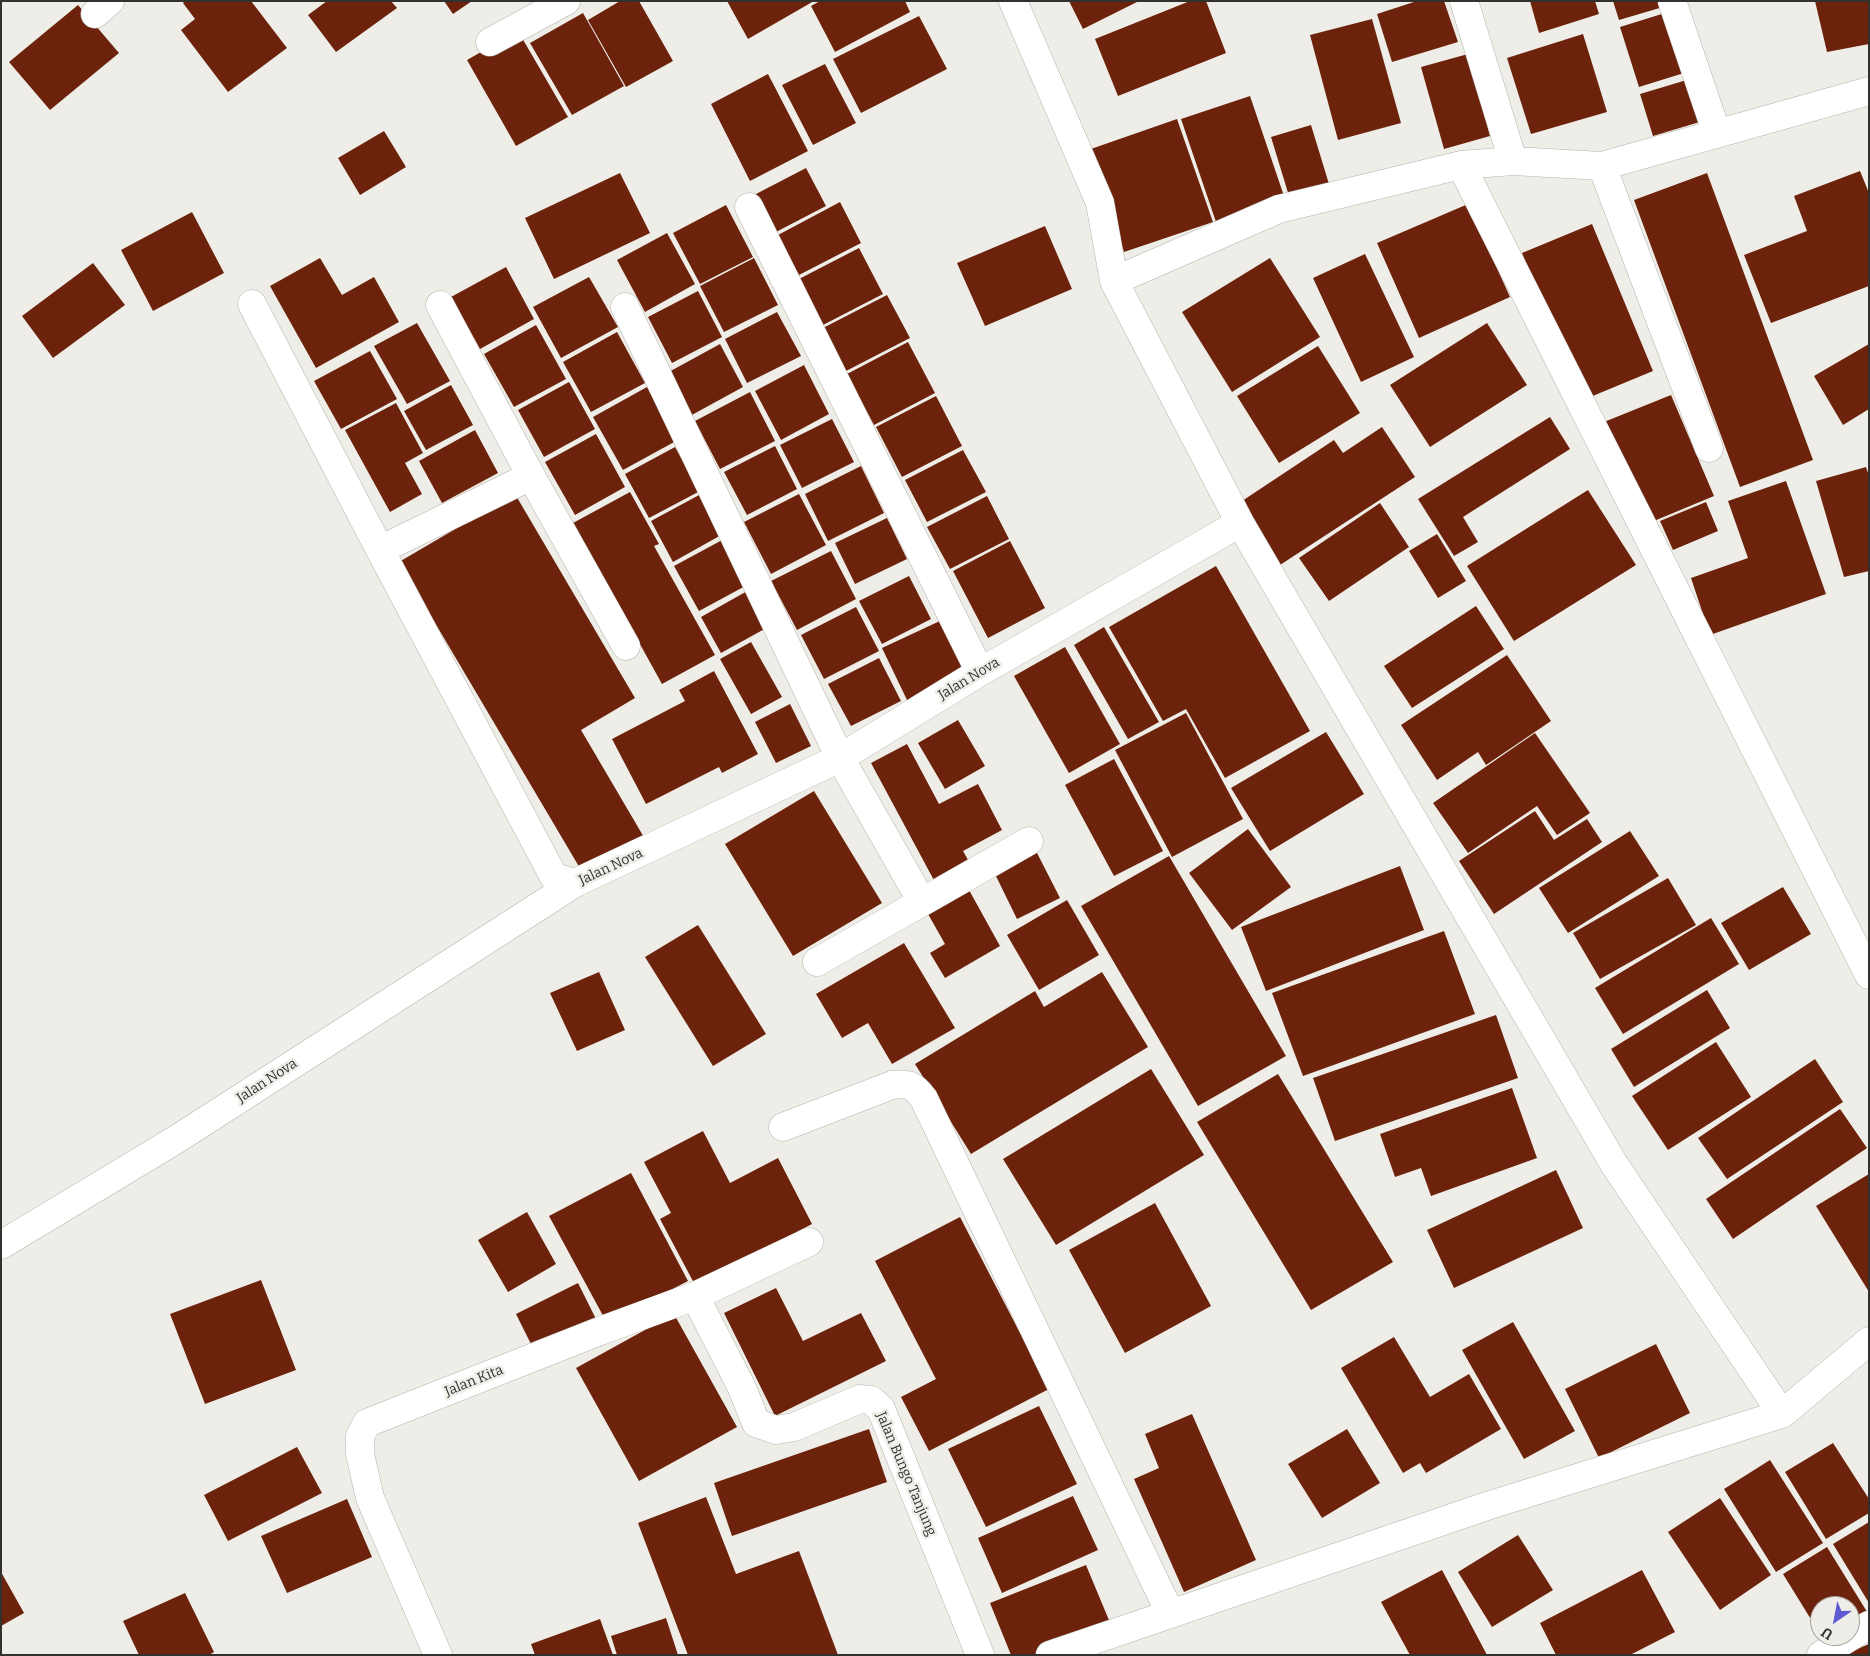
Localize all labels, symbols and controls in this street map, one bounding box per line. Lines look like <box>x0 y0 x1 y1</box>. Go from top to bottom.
street label: Jalan Nova <box>935 654 1003 704</box>
street label: Jalan Nova <box>576 845 646 889</box>
street label: Jalan Nova <box>234 1055 300 1107</box>
street label: Jalan Kita <box>442 1362 506 1400</box>
street label: Jalan Bungo Tanjung <box>872 1409 940 1539</box>
north arrow <box>1810 1596 1860 1646</box>
text: U <box>1818 1623 1836 1643</box>

